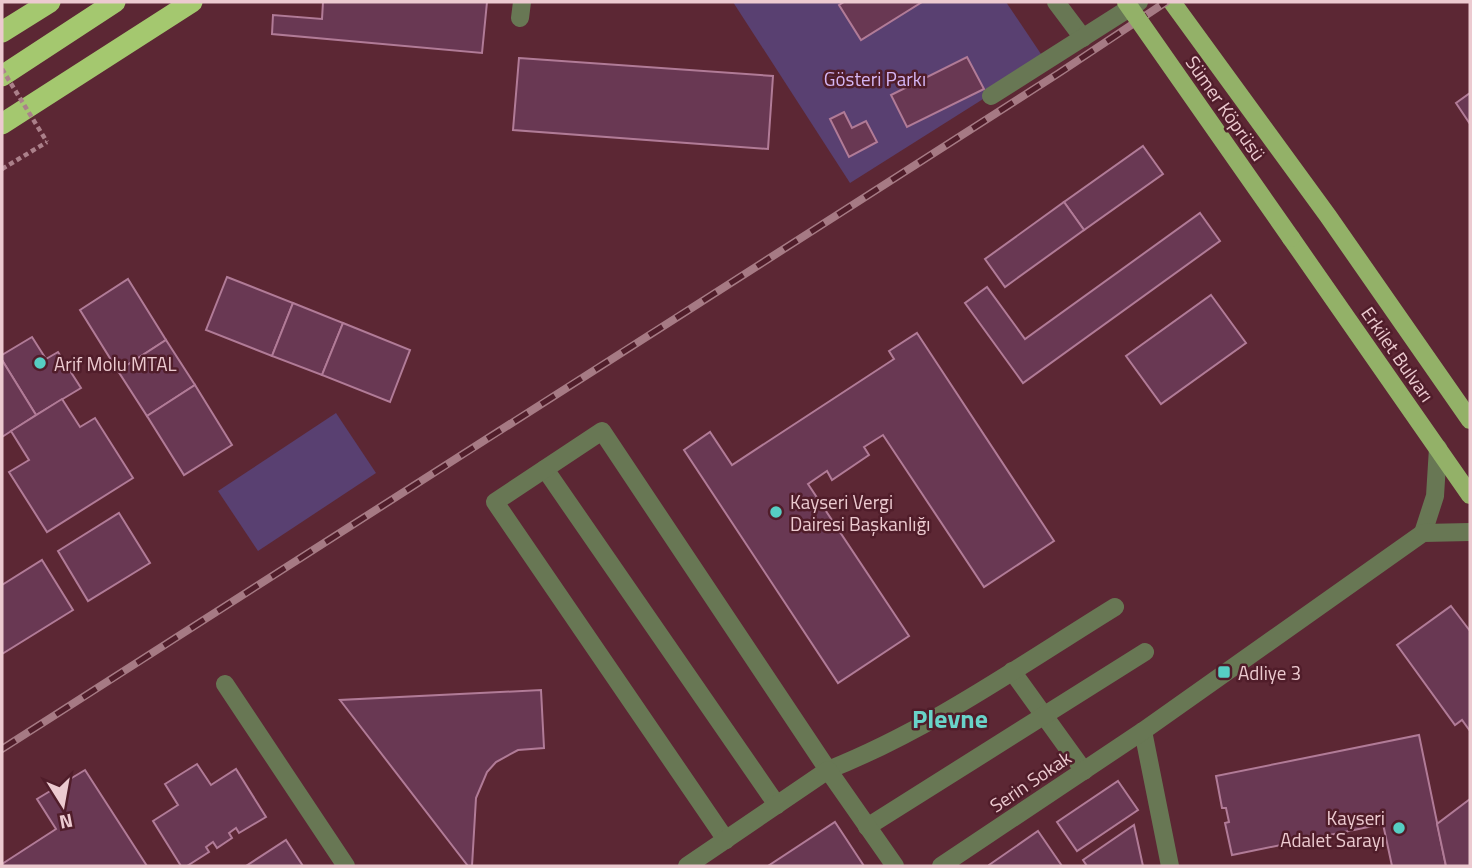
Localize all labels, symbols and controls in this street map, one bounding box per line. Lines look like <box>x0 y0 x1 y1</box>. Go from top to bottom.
street label: Sümer Köprüsü <box>1179 49 1273 167</box>
park label: Gösteri Parkı <box>824 64 926 93</box>
street label: Erkilet Bulvarı <box>1354 300 1442 408</box>
place label: Arif Molu MTAL <box>54 349 177 378</box>
marker: Arif Molu MTAL <box>32 355 48 371</box>
place label: Kayseri Vergi Dairesi Başkanlığı <box>790 487 930 538</box>
marker: Kayseri Vergi Dairesi Başkanlığı <box>768 504 784 520</box>
place label: Adliye 3 <box>1238 658 1301 687</box>
marker: Adliye 3 <box>1216 664 1232 680</box>
district label: Plevne <box>912 699 988 738</box>
street label: Serin Sokak <box>983 743 1077 819</box>
north arrow <box>28 770 98 840</box>
place label: Kayseri Adalet Sarayı <box>1280 803 1385 854</box>
text: N <box>57 807 76 838</box>
marker: Kayseri Adalet Sarayı <box>1391 820 1407 836</box>

